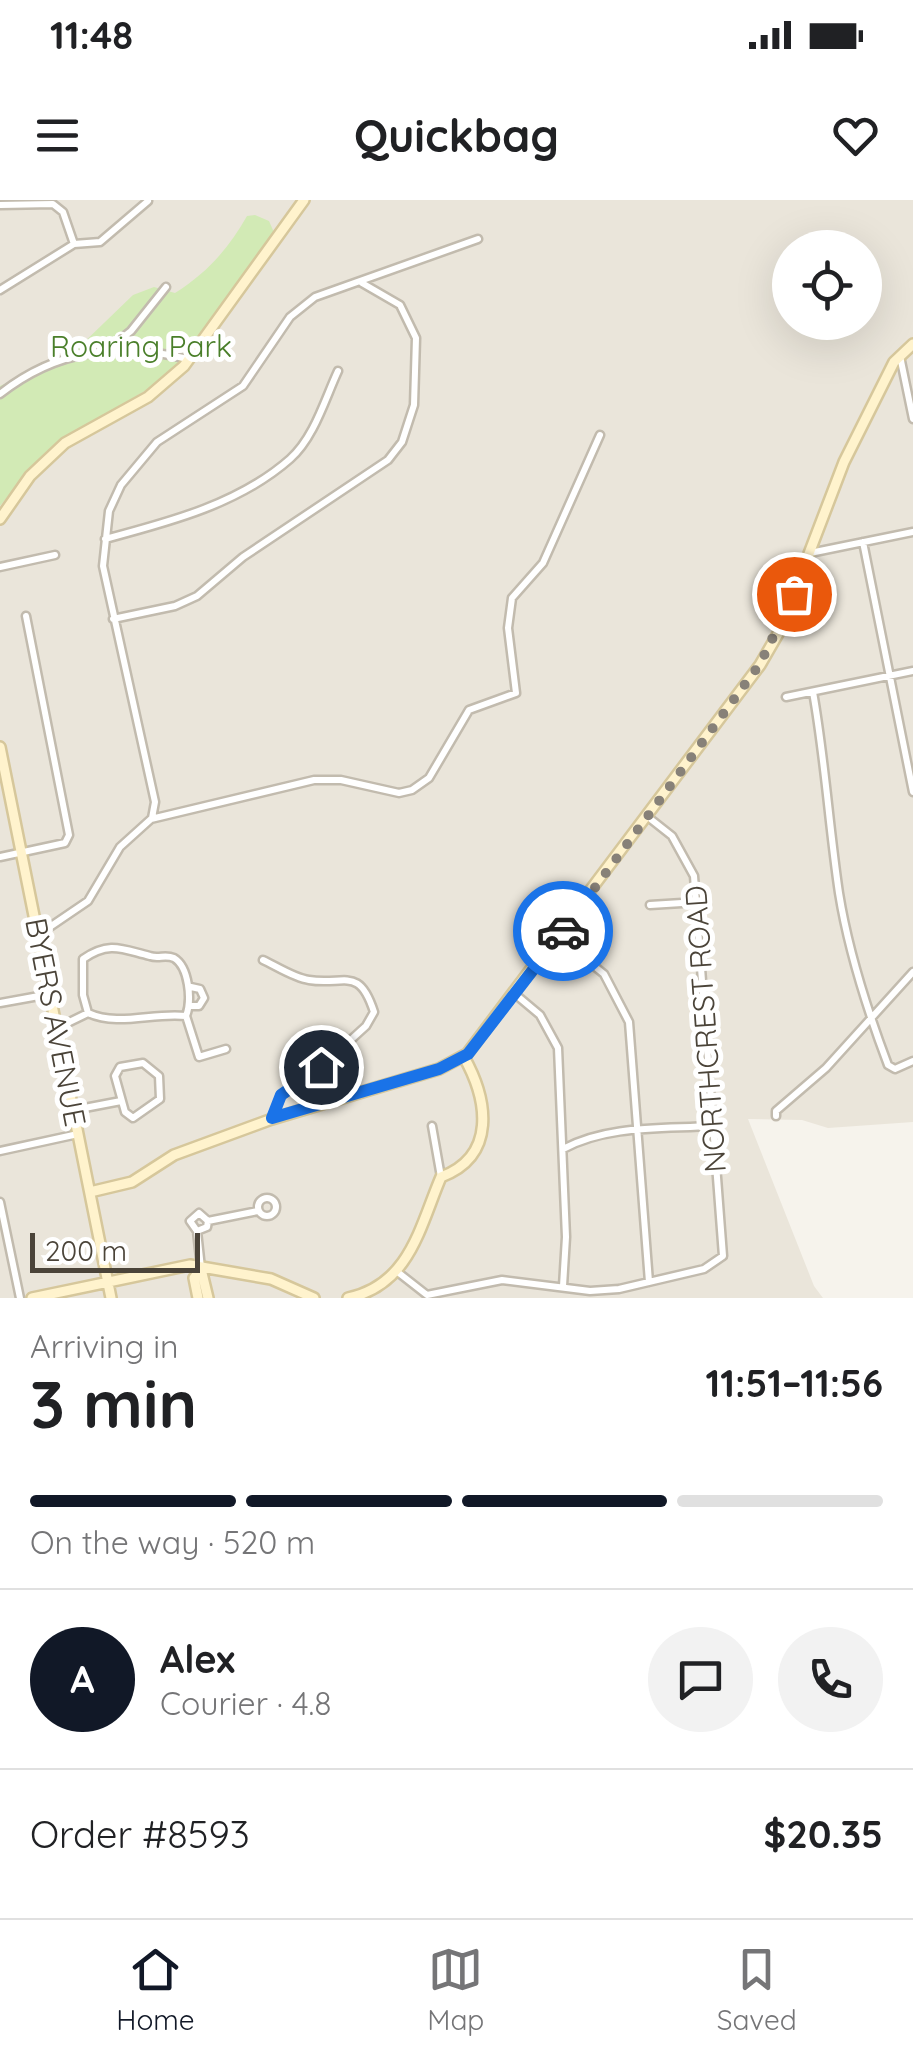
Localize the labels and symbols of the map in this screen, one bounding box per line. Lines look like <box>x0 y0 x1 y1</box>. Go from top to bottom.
park label: Roaring Park <box>50 327 232 365</box>
pin <box>752 552 837 637</box>
courier <box>513 881 613 981</box>
street label: NORTHCREST ROAD <box>676 884 734 1174</box>
street label: BYERS AVENUE <box>17 914 95 1130</box>
pin <box>279 1025 364 1110</box>
scale bar <box>30 1228 200 1272</box>

